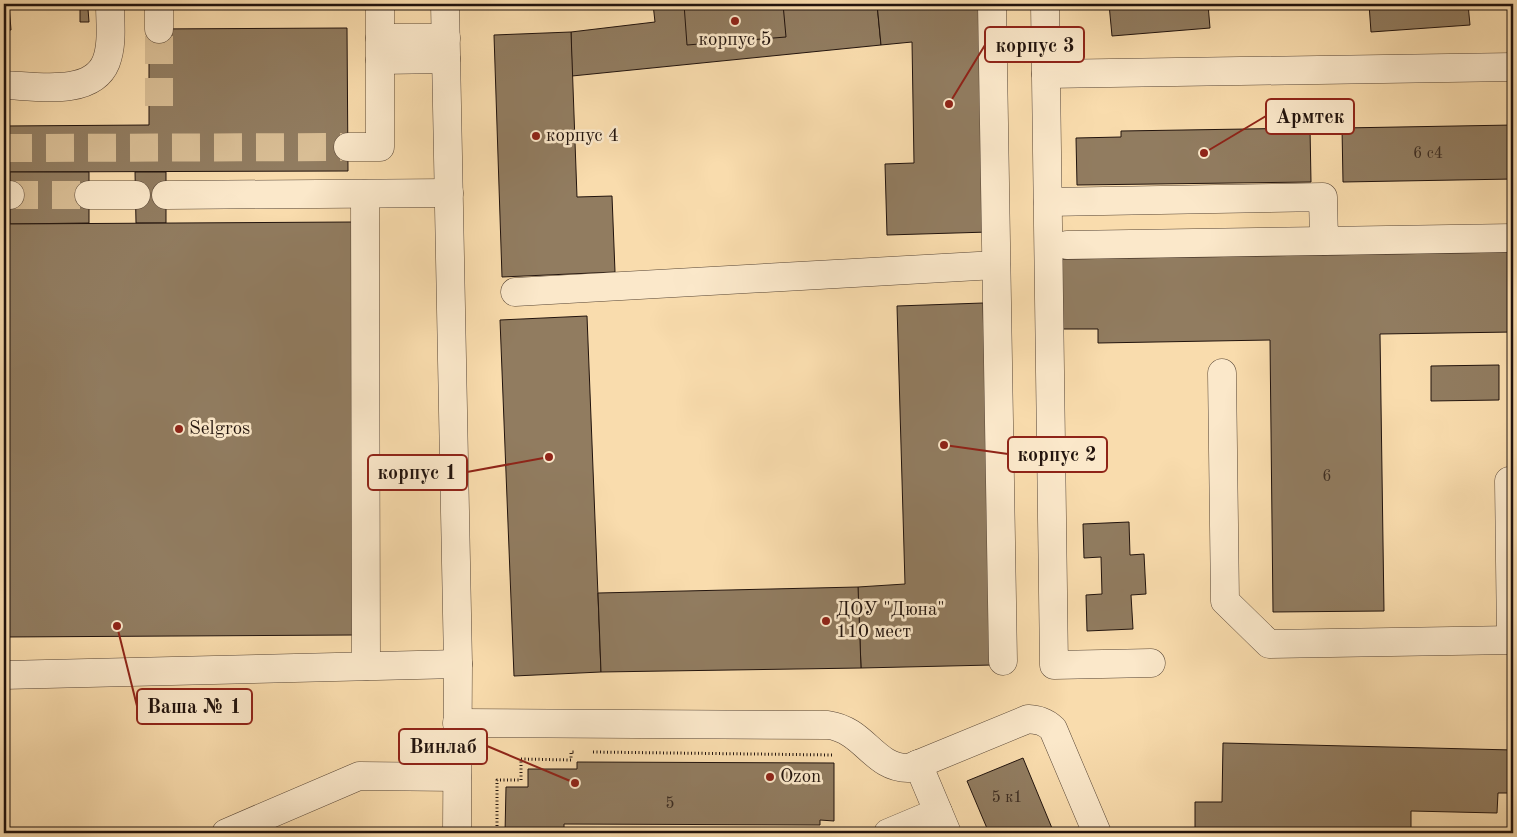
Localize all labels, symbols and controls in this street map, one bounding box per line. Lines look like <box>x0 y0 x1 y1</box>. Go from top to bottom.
marker: корпус 5 <box>729 15 741 27</box>
callout: корпус 3 <box>985 27 1084 62</box>
place label: корпус 5 <box>699 31 772 50</box>
text: корпус 3 <box>996 37 1075 57</box>
callout: Армтек <box>1266 99 1354 134</box>
text: Армтек <box>1276 108 1345 128</box>
place label: корпус 4 <box>546 127 619 146</box>
marker: корпус 4 <box>530 130 542 142</box>
house number: 6 с4 <box>1413 146 1443 162</box>
place label: Selgros <box>189 420 250 439</box>
marker: Selgros <box>173 423 185 435</box>
callout: корпус 2 <box>1008 437 1107 472</box>
text: корпус 2 <box>1018 446 1097 466</box>
callout: корпус 1 <box>368 455 467 490</box>
text: корпус 1 <box>378 464 457 484</box>
house number: 6 <box>1322 469 1332 485</box>
place label: ДОУ "Дюна" 110 мест <box>836 601 945 642</box>
marker: ДОУ "Дюна" 110 мест <box>820 615 832 627</box>
callout: Ваша № 1 <box>137 689 252 724</box>
text: Ваша № 1 <box>147 698 241 718</box>
callout: Винлаб <box>399 729 487 764</box>
text: Винлаб <box>409 738 477 758</box>
place label: Ozon <box>780 768 821 787</box>
marker: Ozon <box>764 771 776 783</box>
house number: 5 к1 <box>991 790 1023 806</box>
house number: 5 <box>665 796 675 812</box>

